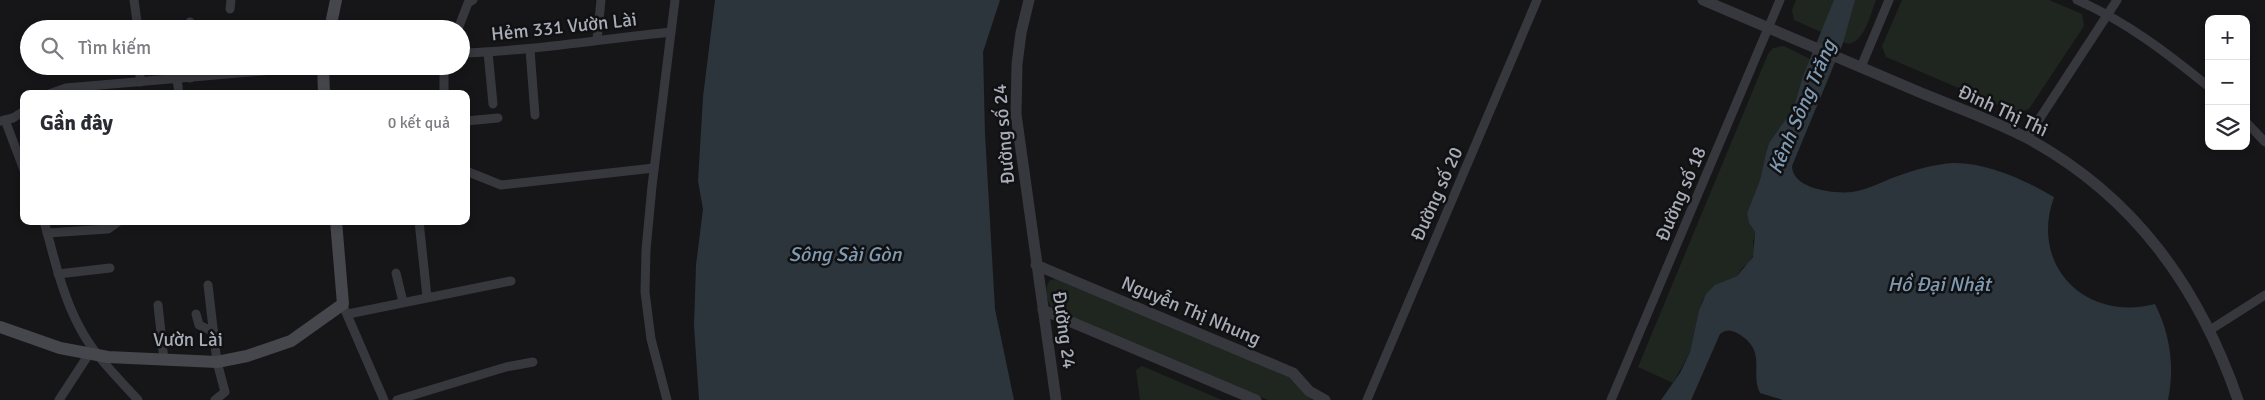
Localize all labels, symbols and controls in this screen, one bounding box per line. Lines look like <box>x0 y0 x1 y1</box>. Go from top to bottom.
street label: Hẻm 331 Vườn Lài <box>490 7 638 47</box>
map controls <box>2205 15 2250 150</box>
button: + <box>2205 15 2250 60</box>
search box <box>20 20 470 75</box>
icon: search <box>38 34 66 62</box>
water label: Kênh Sông Trăng <box>1763 35 1842 178</box>
text: Tìm kiếm <box>78 36 151 60</box>
button: − <box>2205 60 2250 105</box>
street label: Đinh Thị Thi <box>1954 80 2052 142</box>
street label: Đường số 24 <box>988 83 1020 185</box>
button: layers <box>2205 105 2250 150</box>
text: Gần đây <box>40 110 113 136</box>
text: 0 kết quả <box>388 113 450 133</box>
street label: Đường số 20 <box>1406 143 1468 245</box>
street label: Đường số 18 <box>1650 143 1712 245</box>
water label: Sông Sài Gòn <box>789 242 902 267</box>
street label: Nguyễn Thị Nhung <box>1118 271 1264 351</box>
water label: Hồ Đại Nhật <box>1888 272 1992 297</box>
street label: Đường 24 <box>1047 290 1081 370</box>
street label: Vườn Lài <box>153 328 223 352</box>

